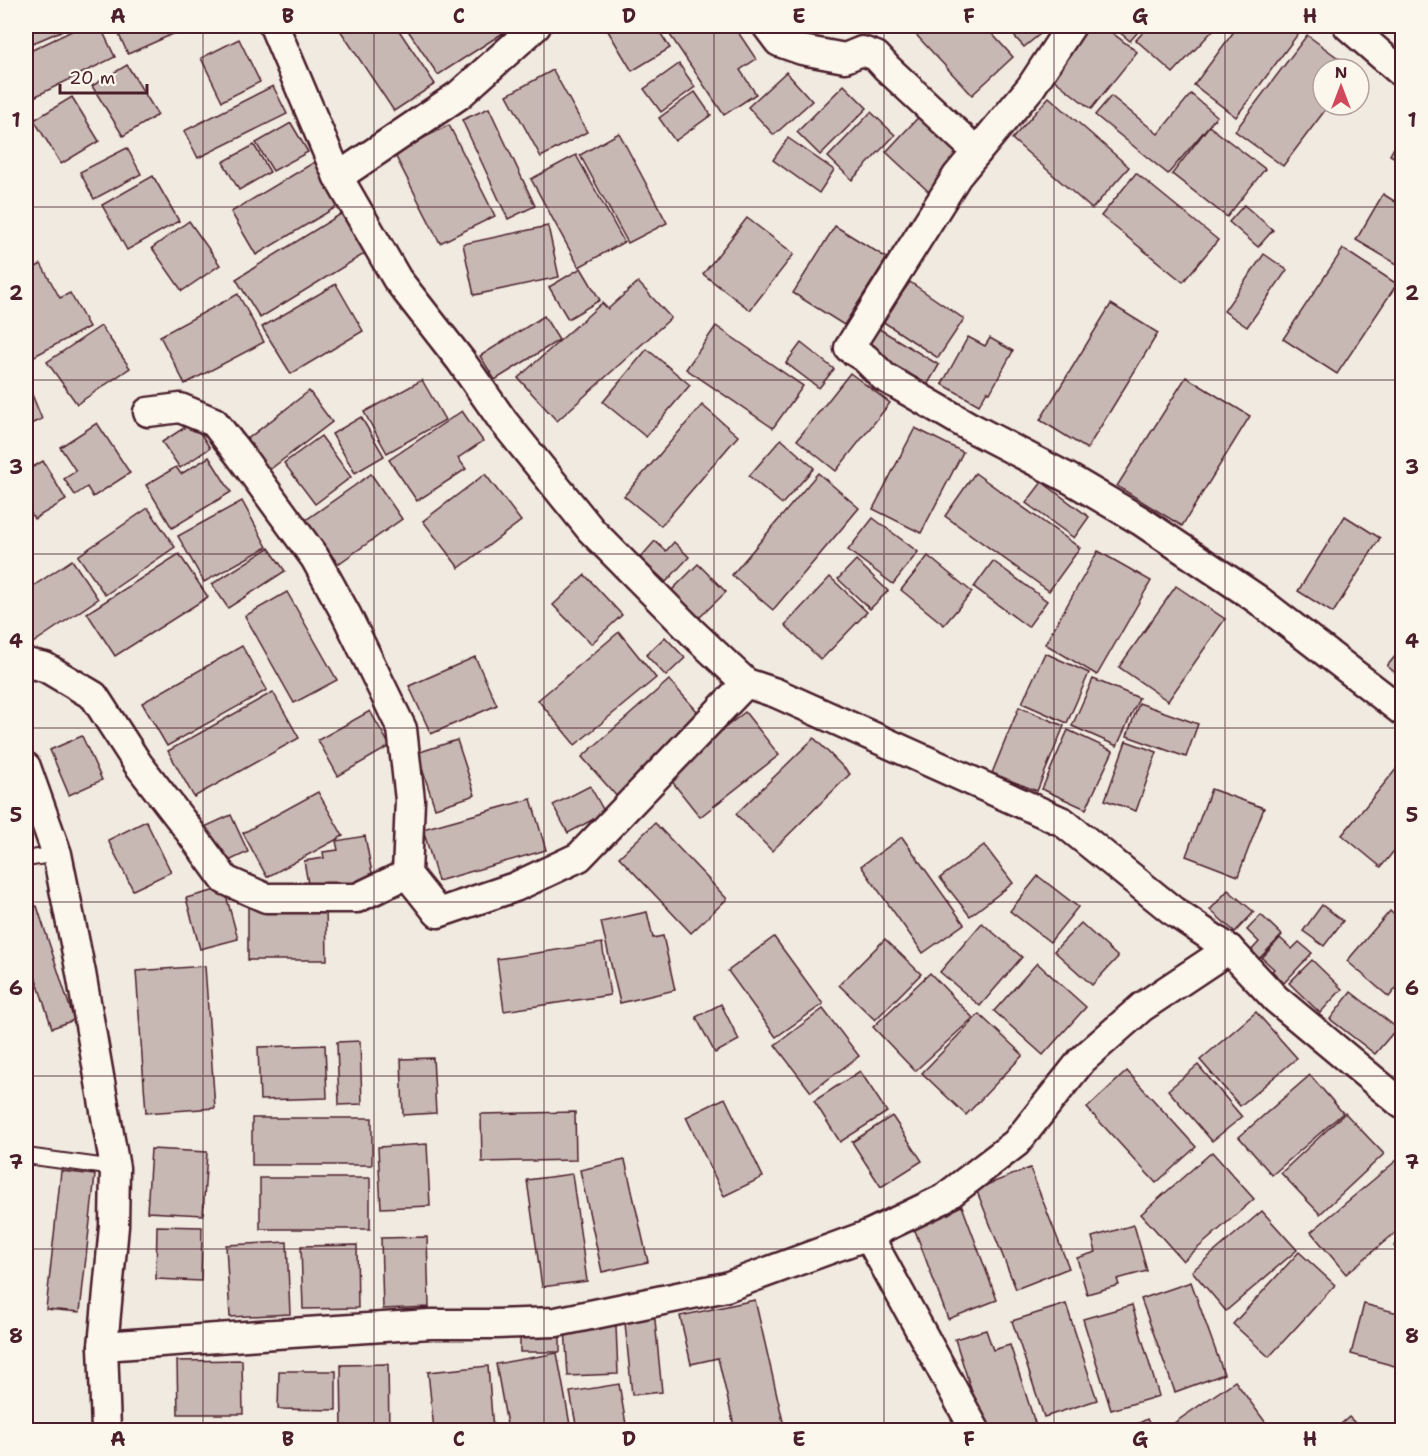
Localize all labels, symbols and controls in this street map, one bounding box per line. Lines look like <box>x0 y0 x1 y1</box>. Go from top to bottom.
text: A <box>110 3 126 29</box>
text: B <box>282 3 294 29</box>
text: C <box>453 3 465 29</box>
text: D <box>622 3 636 29</box>
text: E <box>792 3 806 29</box>
text: F <box>963 3 975 29</box>
text: G <box>1132 3 1148 29</box>
text: H <box>1303 3 1317 29</box>
scale bar <box>60 57 147 95</box>
north arrow <box>1311 57 1371 117</box>
text: N <box>1335 62 1347 83</box>
text: 20 m <box>69 66 115 90</box>
text: 1 <box>11 107 21 133</box>
text: 1 <box>1407 107 1417 133</box>
text: 2 <box>9 280 23 306</box>
text: 2 <box>1405 280 1419 306</box>
text: 3 <box>9 454 23 480</box>
text: 3 <box>1405 454 1419 480</box>
text: 4 <box>9 628 23 654</box>
text: 4 <box>1405 628 1419 654</box>
text: 5 <box>10 802 22 828</box>
text: 5 <box>1406 802 1418 828</box>
text: 6 <box>9 975 23 1001</box>
text: 6 <box>1405 975 1419 1001</box>
text: 7 <box>9 1149 23 1175</box>
text: 7 <box>1405 1149 1419 1175</box>
text: 8 <box>9 1323 23 1349</box>
text: 8 <box>1405 1323 1419 1349</box>
text: A <box>110 1426 126 1452</box>
text: B <box>282 1426 294 1452</box>
text: C <box>453 1426 465 1452</box>
text: D <box>622 1426 636 1452</box>
text: E <box>792 1426 806 1452</box>
text: F <box>963 1426 975 1452</box>
text: G <box>1132 1426 1148 1452</box>
text: H <box>1303 1426 1317 1452</box>

